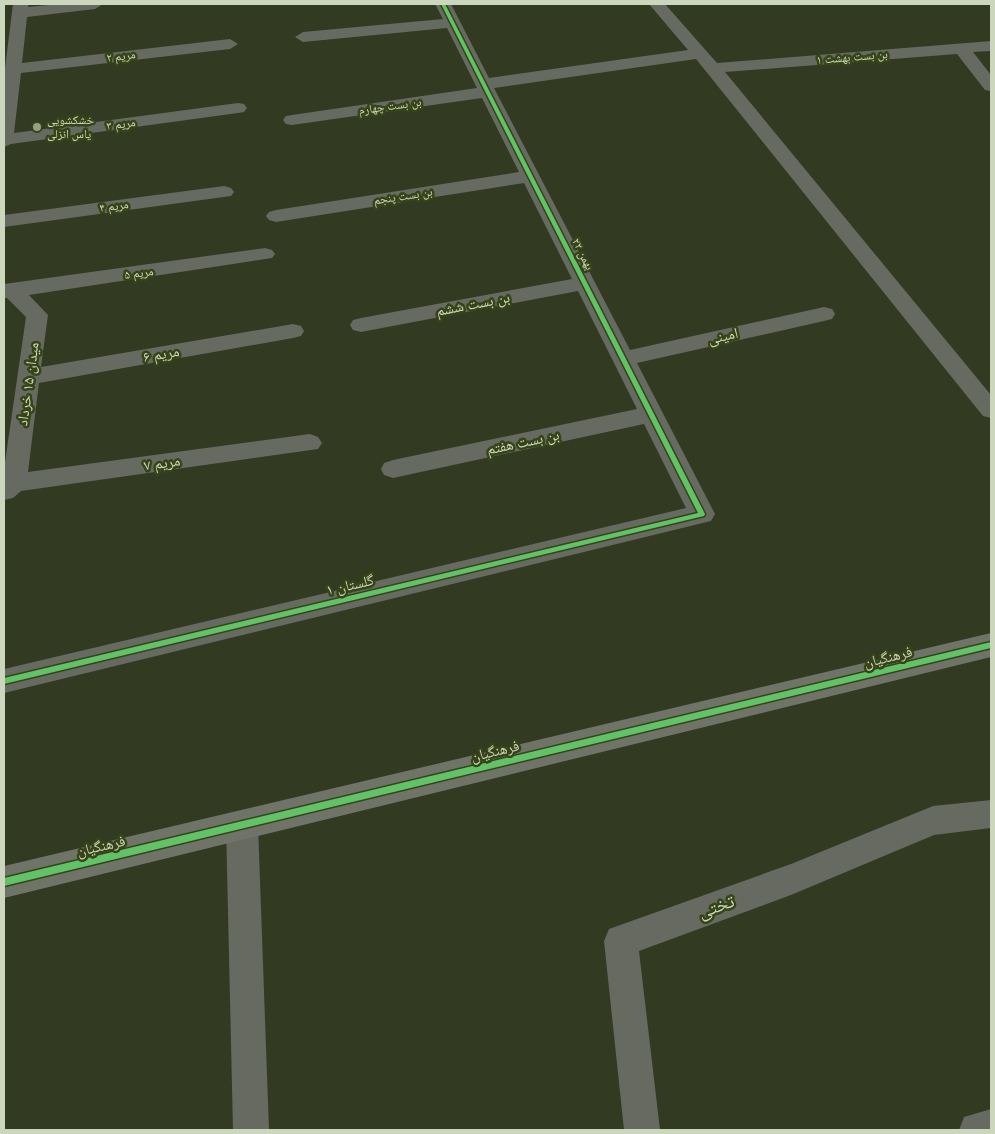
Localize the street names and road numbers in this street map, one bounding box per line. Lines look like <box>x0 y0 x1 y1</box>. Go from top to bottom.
street label: مریم ۲ <box>106 47 136 66</box>
street label: بن بست بهشت ۱ <box>816 47 888 67</box>
street label: بن بست چهارم <box>358 95 422 118</box>
street label: مریم ۳ <box>106 115 137 134</box>
street label: بن بست پنجم <box>373 184 434 209</box>
street label: مریم ۴ <box>99 197 130 216</box>
street label: ۲۲ بهمن <box>569 236 597 272</box>
street label: مریم ۵ <box>124 264 155 283</box>
street label: بن بست ششم <box>435 288 512 321</box>
street label: امینی <box>706 324 740 349</box>
street label: میدان ۱۵ خرداد <box>13 341 44 427</box>
street label: مریم ۶ <box>141 342 181 367</box>
street label: بن بست هفتم <box>485 426 561 459</box>
street label: مریم ۷ <box>143 452 182 475</box>
street label: گلستان ۱ <box>324 571 376 600</box>
street label: فرهنگیان <box>862 642 914 673</box>
street label: فرهنگیان <box>469 736 521 767</box>
street label: فرهنگیان <box>75 832 127 861</box>
street label: تختی <box>695 890 737 923</box>

